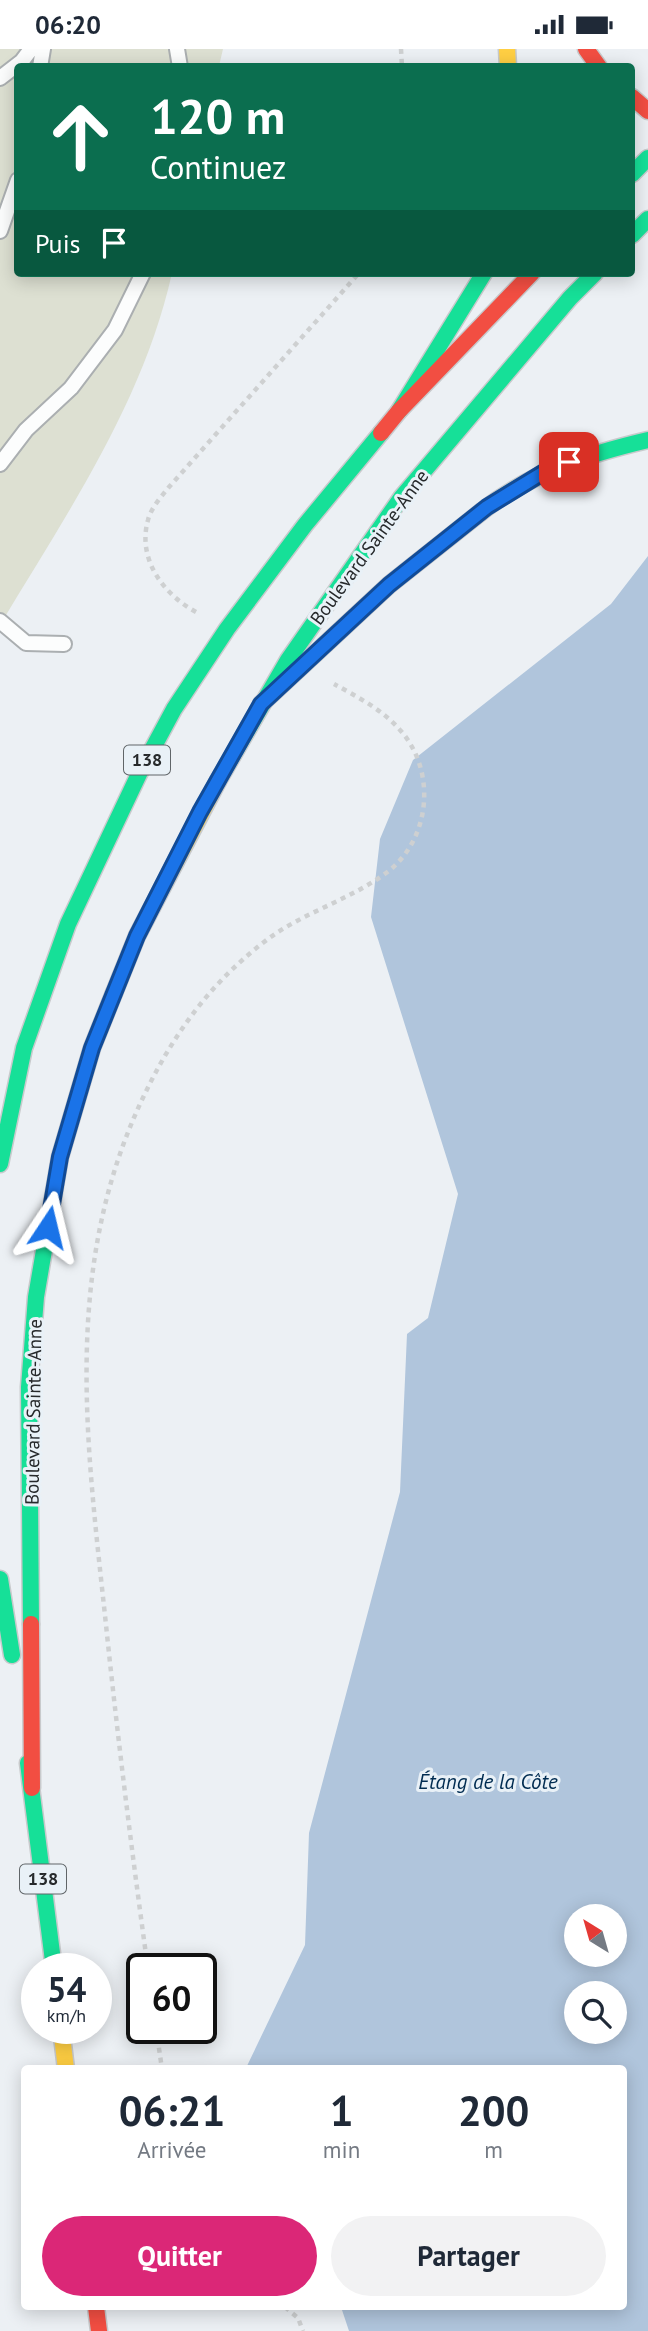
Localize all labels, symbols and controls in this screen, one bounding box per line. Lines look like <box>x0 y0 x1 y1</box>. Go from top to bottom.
text: 06:20 <box>35 8 101 41</box>
text: 120 m <box>150 84 285 148</box>
icon: ahead <box>35 91 126 182</box>
text: Continuez <box>150 146 286 188</box>
icon: arrive <box>95 224 133 262</box>
text: Puis <box>35 227 81 260</box>
pin <box>539 432 599 492</box>
icon: arrive <box>550 443 588 481</box>
street label: Boulevard Sainte-Anne <box>305 465 433 629</box>
road number: 138 <box>124 745 170 775</box>
position arrow <box>11 1190 85 1264</box>
street label: Boulevard Sainte-Anne <box>19 1319 47 1505</box>
water label: Étang de la Côte <box>418 1768 558 1795</box>
road number: 138 <box>20 1865 66 1893</box>
north arrow <box>564 1904 626 1967</box>
map controls <box>564 1904 627 2044</box>
speed limit sign: 60 <box>126 1953 217 2044</box>
text: 54 <box>47 1966 86 2012</box>
button: search <box>564 1981 627 2044</box>
text: km/h <box>47 2004 86 2027</box>
text: 06:21 <box>119 2083 225 2138</box>
text: 1 <box>330 2083 353 2138</box>
text: 200 <box>458 2083 529 2138</box>
text: Arrivée <box>137 2135 207 2164</box>
text: min <box>323 2135 360 2164</box>
text: m <box>484 2135 503 2164</box>
button: Quitter <box>42 2216 317 2296</box>
button: Partager <box>331 2216 606 2296</box>

